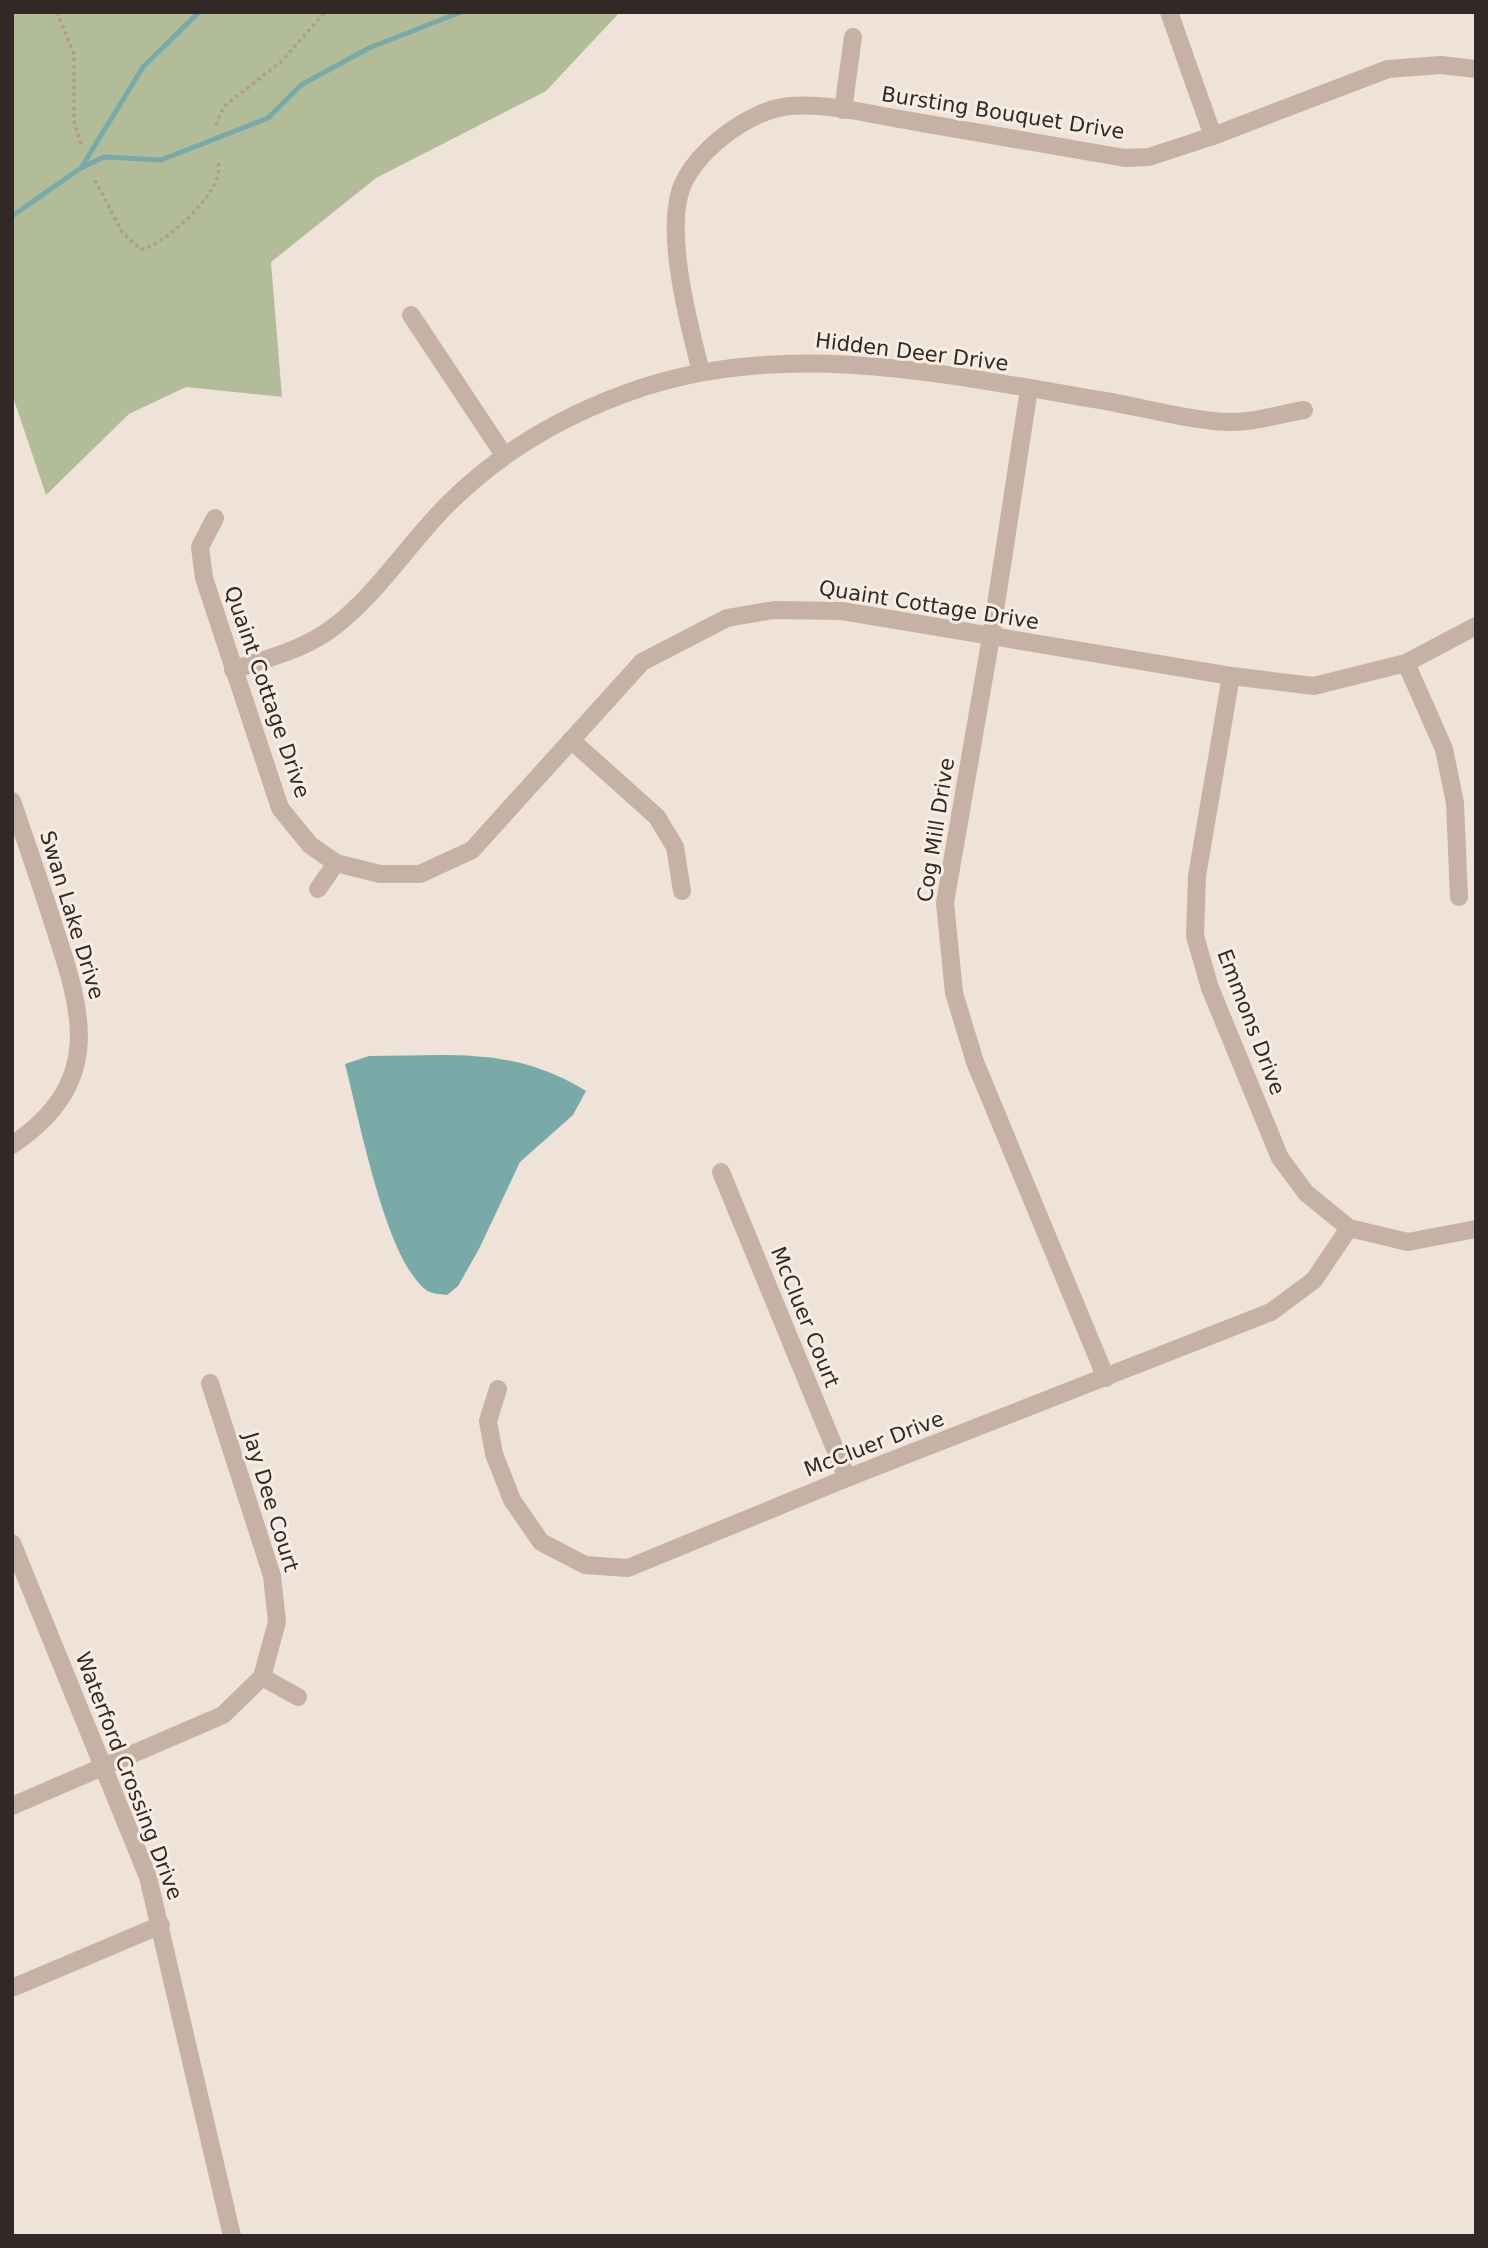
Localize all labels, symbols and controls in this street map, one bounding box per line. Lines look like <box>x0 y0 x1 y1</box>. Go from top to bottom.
street label: Bursting Bouquet Drive <box>880 82 1126 144</box>
street label: Hidden Deer Drive <box>814 328 1010 376</box>
street label: Quaint Cottage Drive <box>817 576 1041 634</box>
street label: Quaint Cottage Drive <box>219 583 315 801</box>
street label: Cog Mill Drive <box>913 756 959 904</box>
street label: Swan Lake Drive <box>35 828 109 1002</box>
street label: Emmons Drive <box>1212 946 1290 1098</box>
street label: McCluer Court <box>766 1243 844 1391</box>
street label: McCluer Drive <box>801 1406 947 1482</box>
street label: Jay Dee Court <box>238 1427 304 1575</box>
street label: Waterford Crossing Drive <box>71 1649 187 1903</box>

